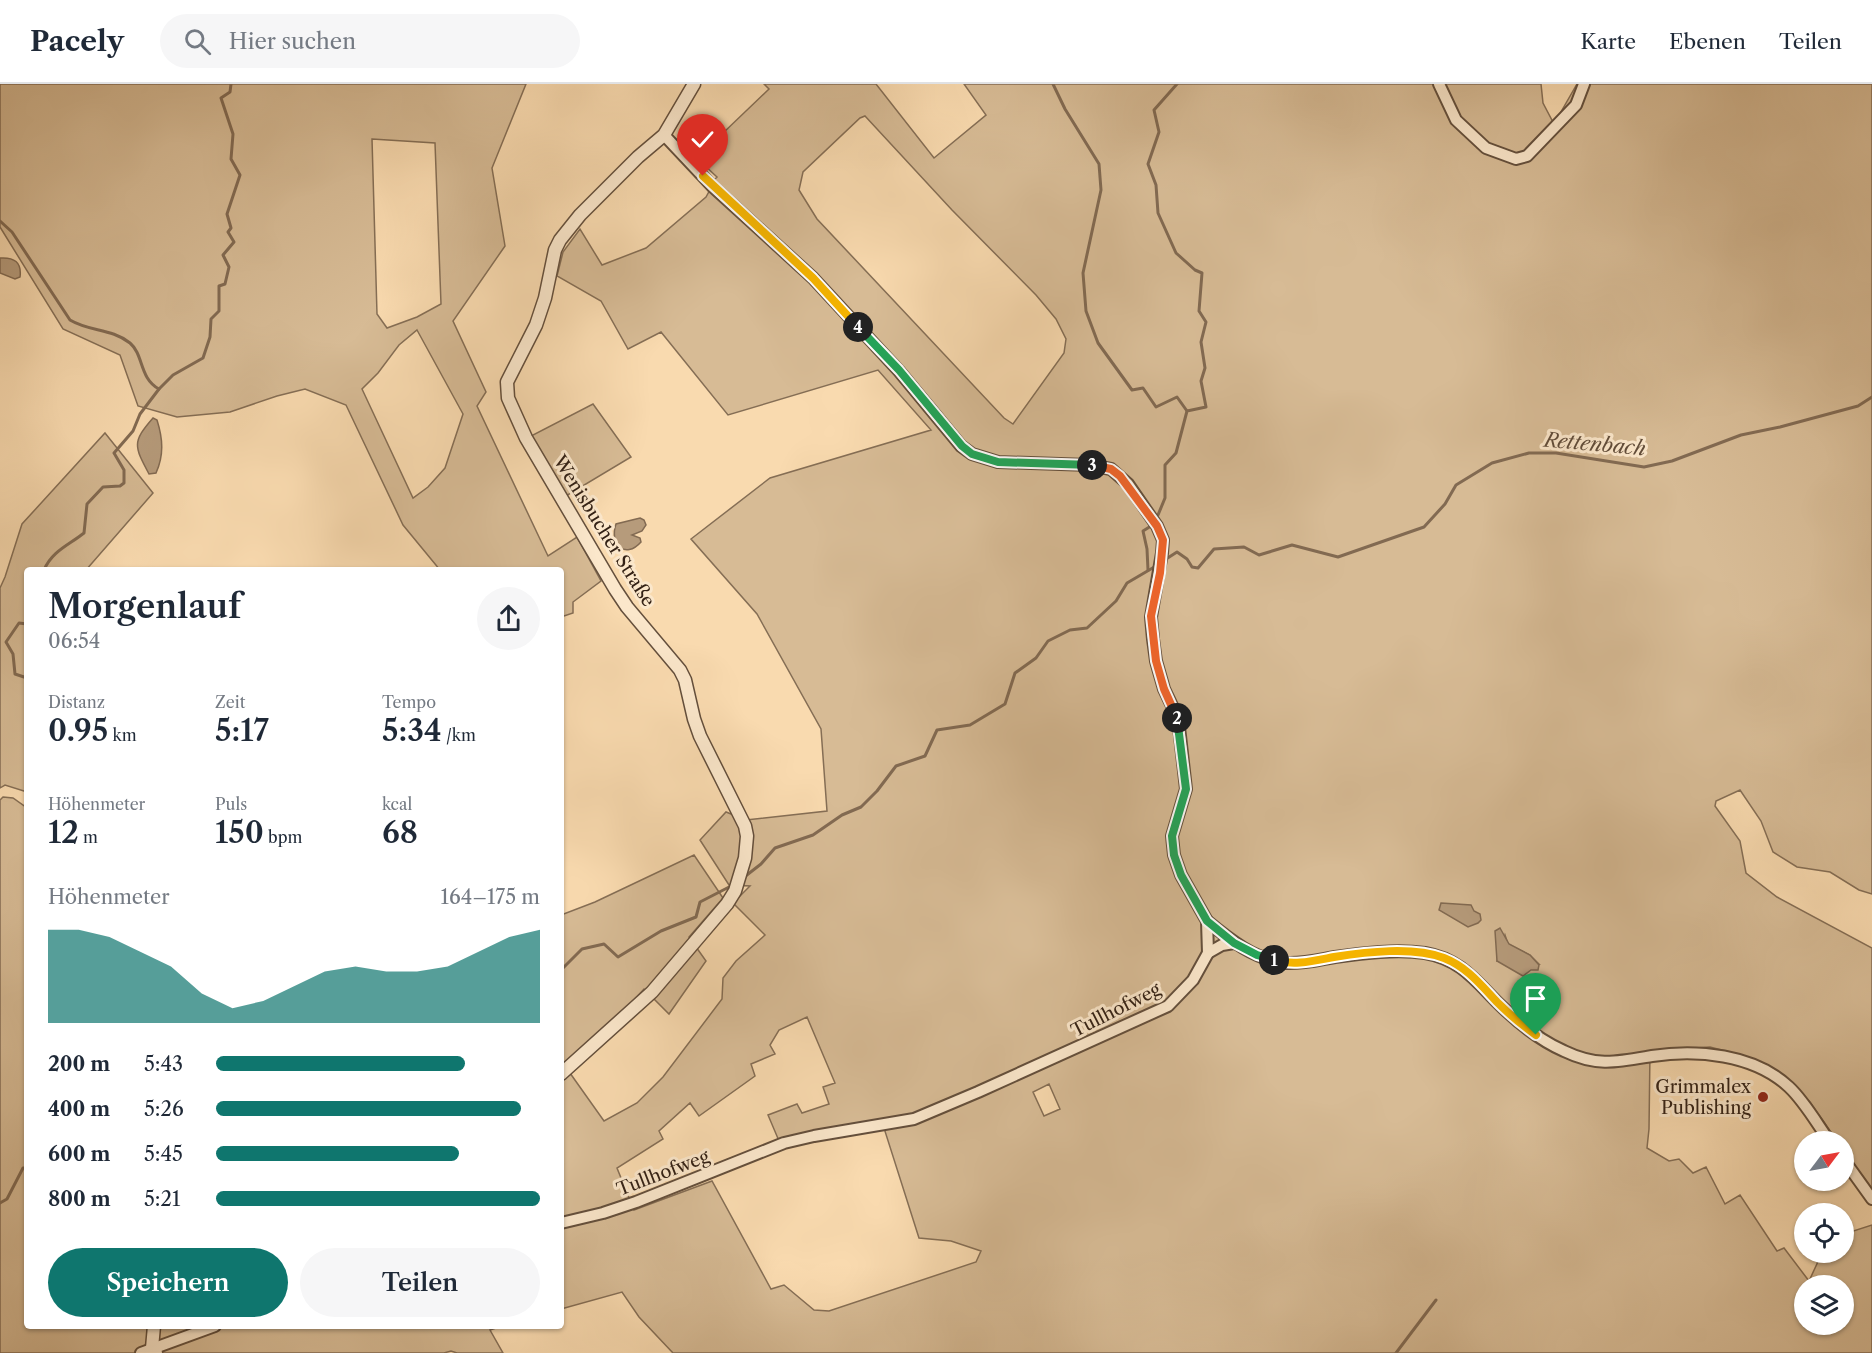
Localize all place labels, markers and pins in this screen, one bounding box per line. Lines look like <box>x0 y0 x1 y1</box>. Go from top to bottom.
pin <box>677 114 728 176</box>
pin: 4 <box>843 312 873 342</box>
pin: 3 <box>1077 450 1107 480</box>
pin: 2 <box>1162 703 1192 733</box>
pin: 1 <box>1259 945 1289 975</box>
pin <box>1510 973 1561 1035</box>
place label: Grimmalex Publishing <box>1655 1076 1752 1119</box>
marker: Grimmalex Publishing <box>1756 1090 1770 1104</box>

